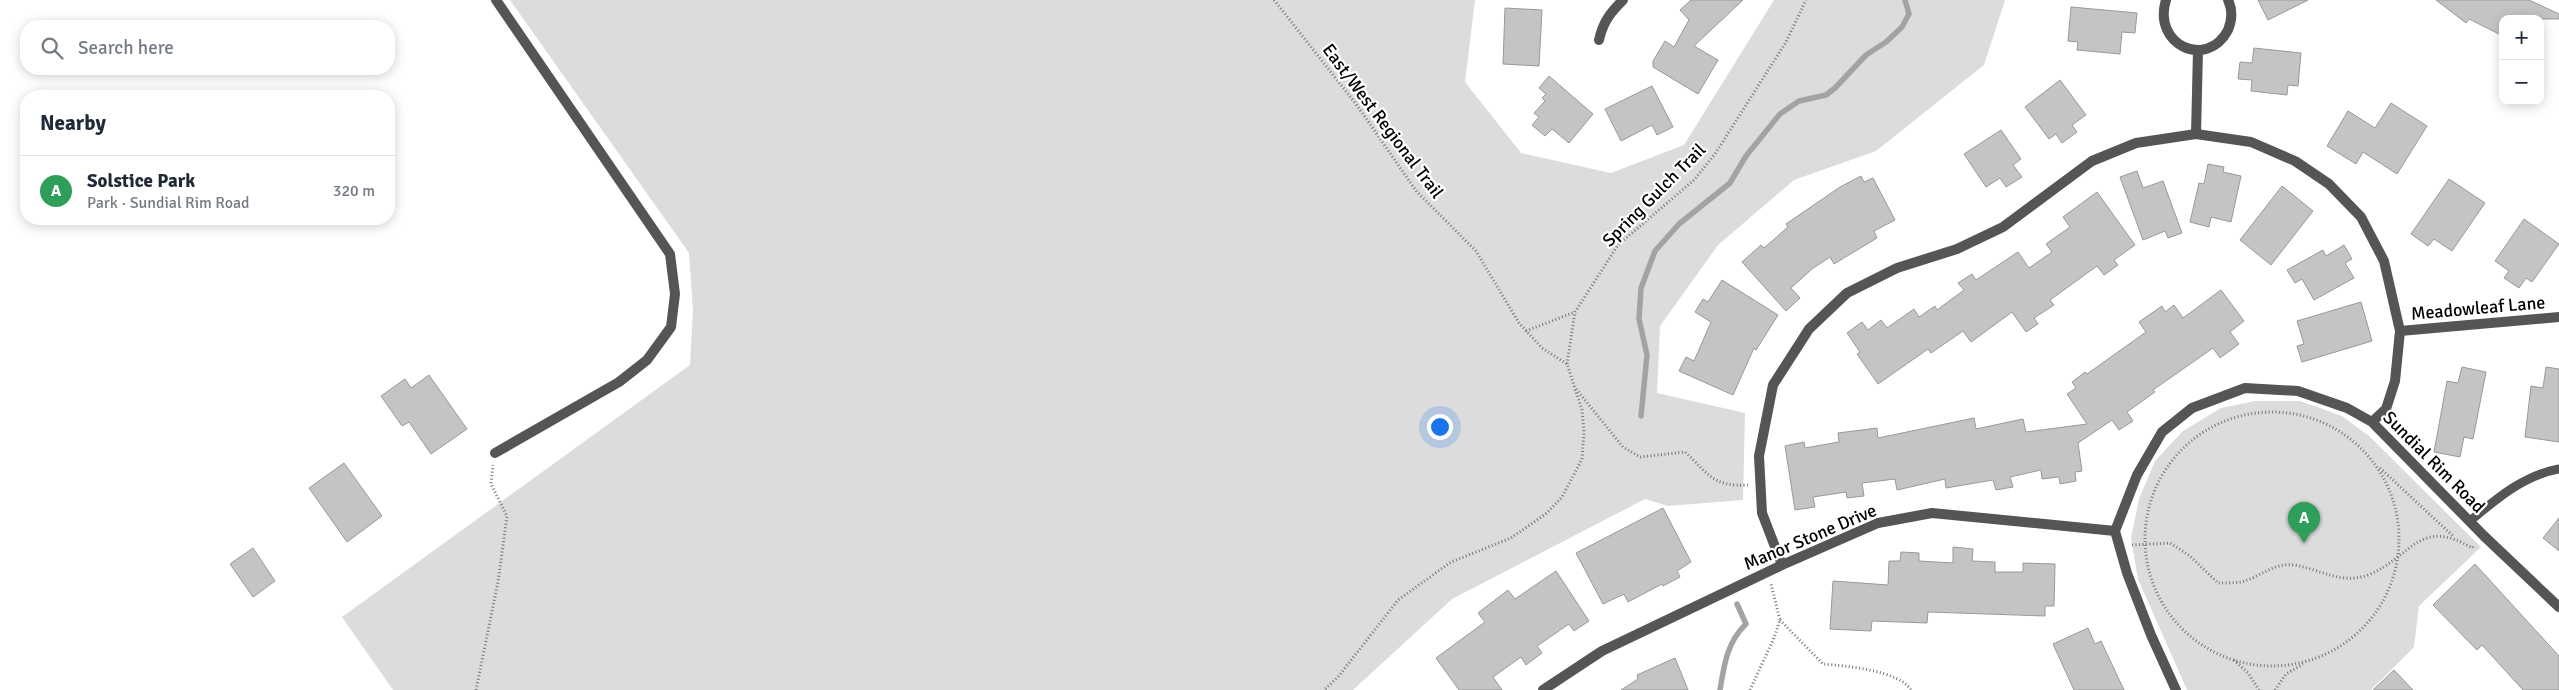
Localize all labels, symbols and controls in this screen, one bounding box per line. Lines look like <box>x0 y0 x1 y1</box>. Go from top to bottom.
map controls <box>2499 15 2544 105</box>
button: + <box>2499 15 2544 60</box>
search box <box>20 20 395 75</box>
icon: search <box>38 34 66 62</box>
text: Search here <box>78 36 174 60</box>
street label: East/West Regional Trail <box>1318 39 1448 203</box>
button: − <box>2499 60 2544 105</box>
text: Nearby <box>40 110 106 136</box>
street label: Spring Gulch Trail <box>1598 139 1710 251</box>
text: Solstice Park <box>87 169 195 193</box>
text: A <box>51 181 61 201</box>
text: 320 m <box>333 181 375 201</box>
text: Park · Sundial Rim Road <box>87 193 250 213</box>
street label: Meadowleaf Lane <box>2410 291 2546 325</box>
street label: Sundial Rim Road <box>2379 407 2489 517</box>
your location <box>1427 414 1453 440</box>
street label: Manor Stone Drive <box>1740 499 1880 575</box>
pin: A <box>2288 502 2320 543</box>

